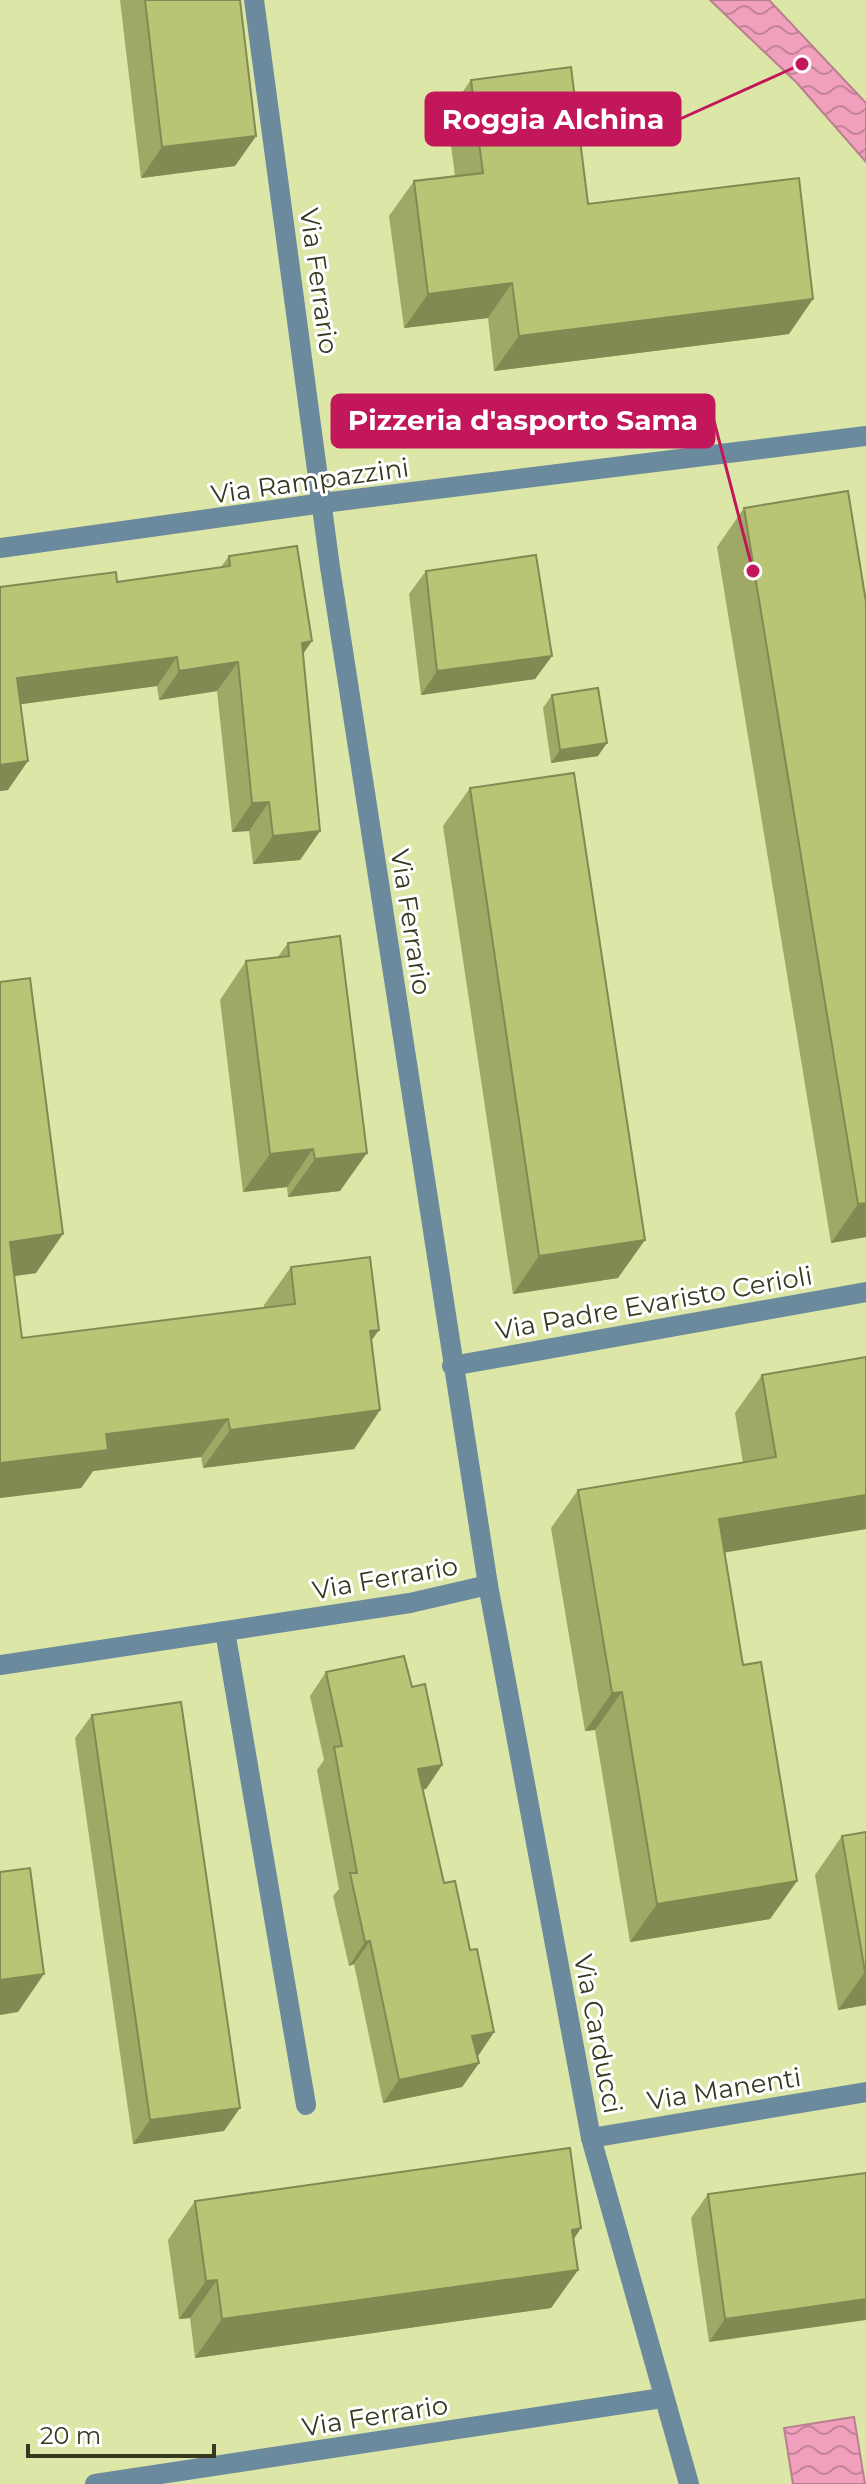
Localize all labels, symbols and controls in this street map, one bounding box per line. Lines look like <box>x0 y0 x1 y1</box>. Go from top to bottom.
callout: Roggia Alchina <box>426 93 680 145</box>
text: Roggia Alchina <box>442 102 664 136</box>
street label: Via Ferrario <box>293 206 345 356</box>
callout: Pizzeria d'asporto Sama <box>332 395 714 447</box>
text: Pizzeria d'asporto Sama <box>348 403 698 437</box>
street label: Via Rampazzini <box>209 451 411 511</box>
street label: Via Ferrario <box>384 847 438 997</box>
street label: Via Padre Evaristo Cerioli <box>493 1259 815 1347</box>
street label: Via Ferrario <box>310 1549 460 1607</box>
street label: Via Carducci <box>567 1952 629 2116</box>
street label: Via Manenti <box>645 2061 803 2117</box>
street label: Via Ferrario <box>300 2389 450 2443</box>
scale bar <box>28 2408 214 2458</box>
text: 20 m <box>40 2421 101 2450</box>

